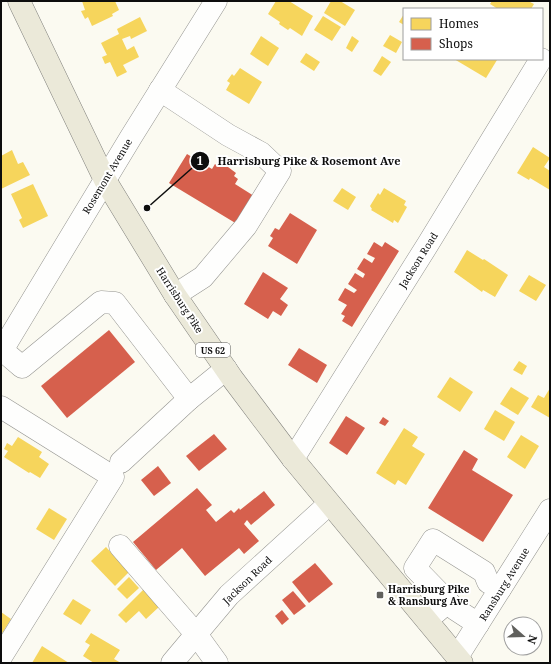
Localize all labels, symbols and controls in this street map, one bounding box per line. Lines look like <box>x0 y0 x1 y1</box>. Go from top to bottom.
legend <box>403 8 543 60</box>
text: Homes <box>439 15 479 32</box>
text: Shops <box>439 35 473 52</box>
street label: Rosemont Avenue <box>79 136 135 216</box>
callout: Harrisburg Pike & Rosemont Ave <box>190 149 409 172</box>
text: 1 <box>197 152 204 169</box>
text: Harrisburg Pike & Rosemont Ave <box>217 153 401 168</box>
street label: Jackson Road <box>395 229 441 291</box>
street label: Harrisburg Pike <box>153 264 207 336</box>
road number: US 62 <box>196 343 230 357</box>
street label: Ransburg Avenue <box>476 545 532 623</box>
street label: Jackson Road <box>219 553 275 608</box>
place label: Harrisburg Pike & Ransburg Ave <box>388 582 470 608</box>
marker: Harrisburg Pike & Ransburg Ave <box>375 590 385 600</box>
north arrow <box>503 616 543 656</box>
text: N <box>524 633 541 647</box>

